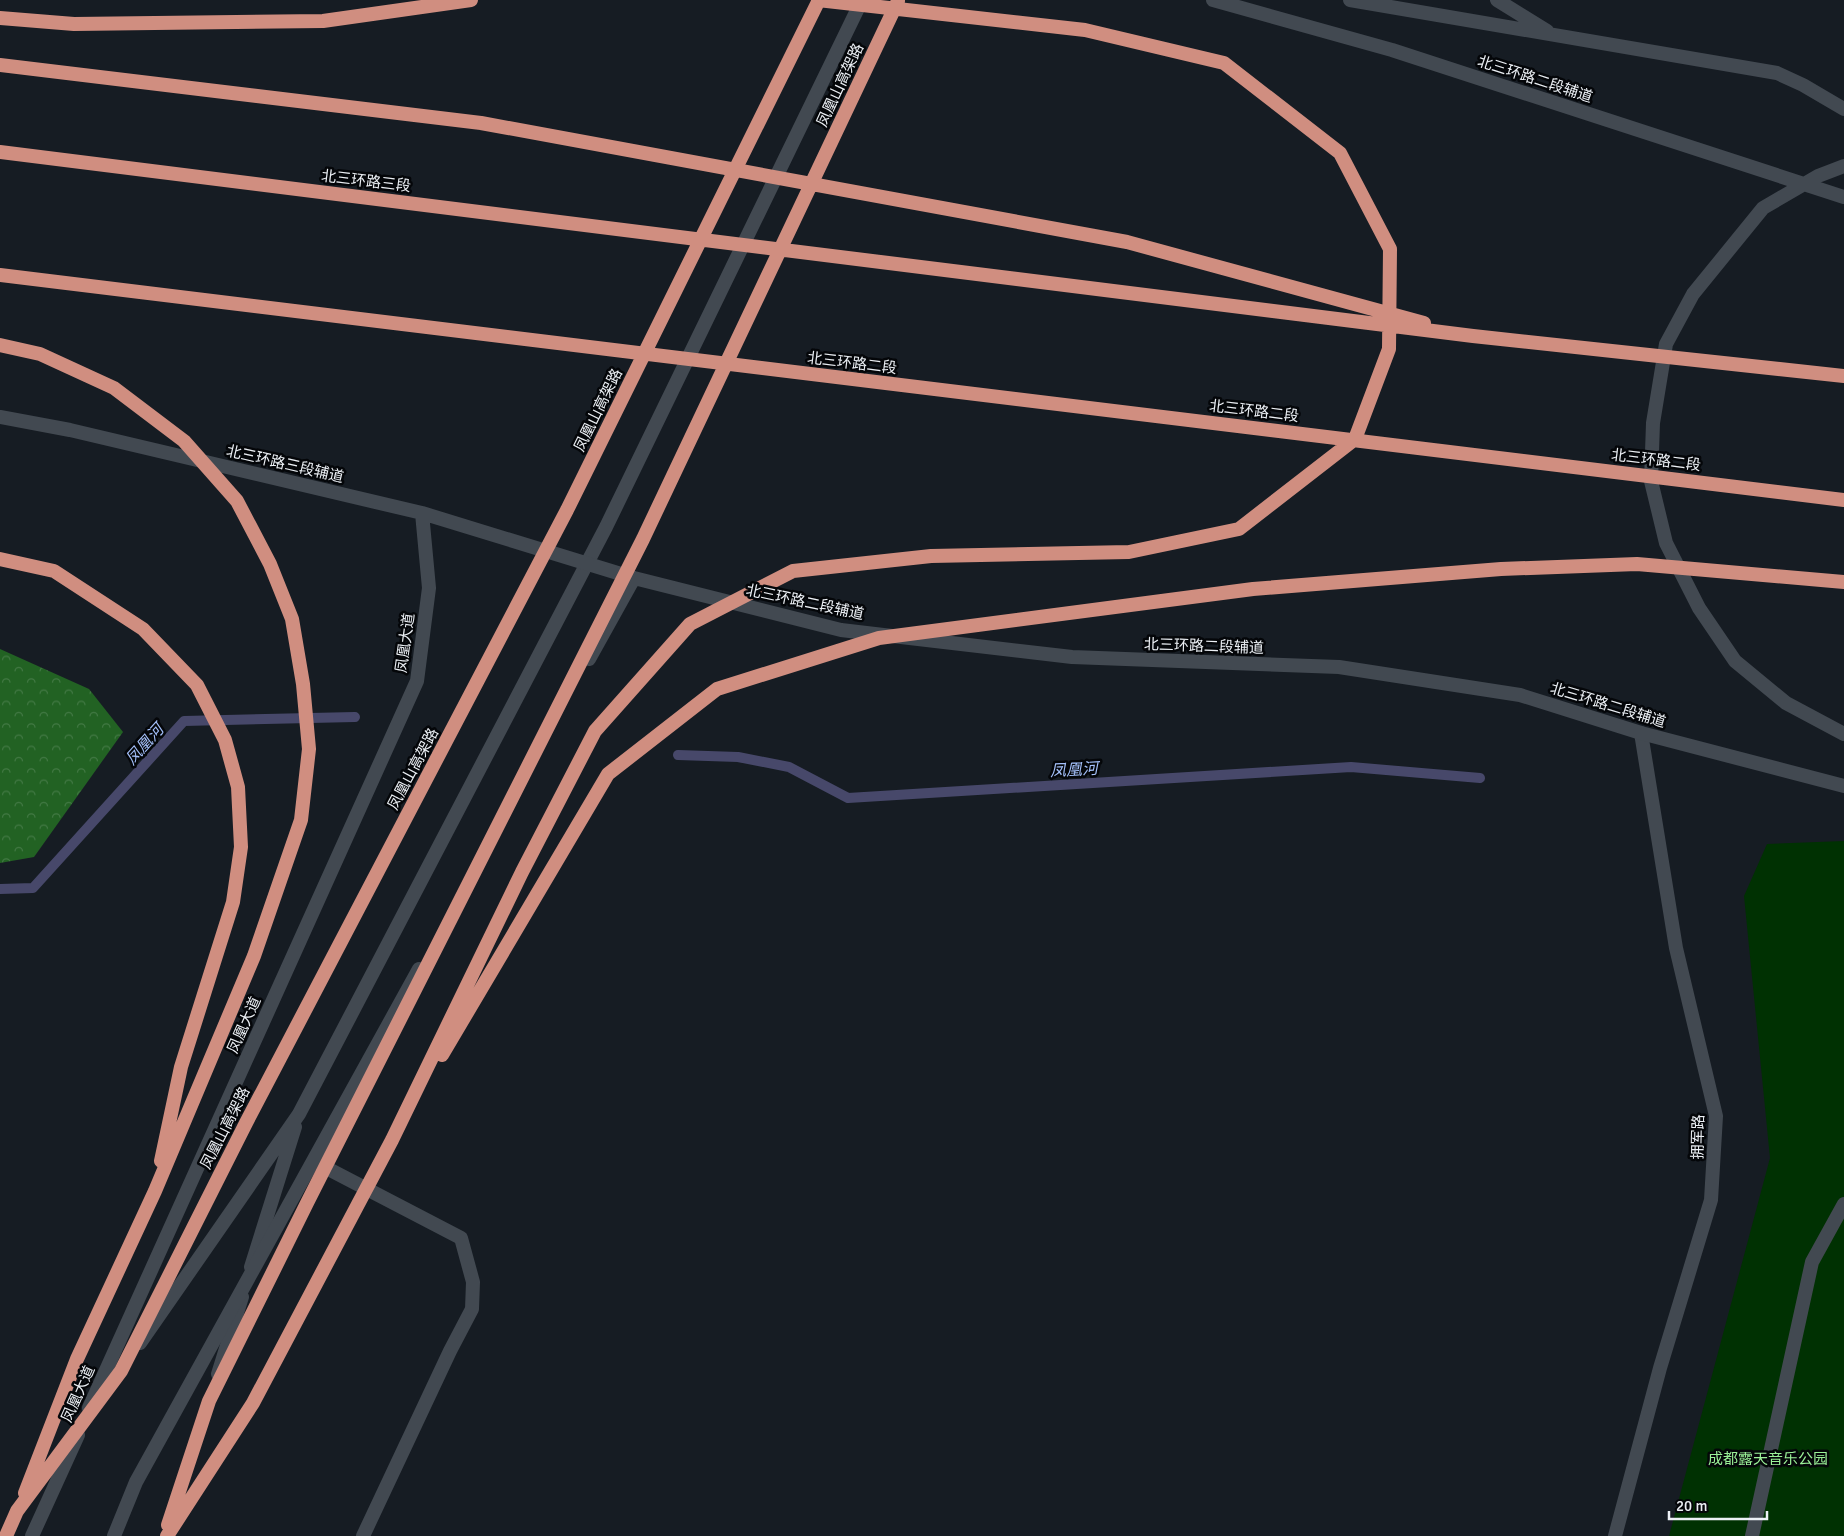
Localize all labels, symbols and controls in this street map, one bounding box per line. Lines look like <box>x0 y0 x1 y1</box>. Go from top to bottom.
street label: 凤凰山高架路 <box>813 40 867 130</box>
street label: 北三环路二段辅道 <box>1475 52 1595 106</box>
street label: 北三环路三段 <box>320 167 412 195</box>
street label: 北三环路二段 <box>806 349 898 377</box>
street label: 凤凰山高架路 <box>570 366 626 454</box>
street label: 北三环路二段 <box>1208 397 1300 425</box>
street label: 北三环路三段辅道 <box>225 442 345 486</box>
street label: 北三环路二段 <box>1610 446 1702 474</box>
street label: 北三环路二段辅道 <box>744 581 866 623</box>
street label: 凤凰大道 <box>392 612 418 674</box>
street label: 北三环路二段辅道 <box>1144 635 1264 657</box>
street label: 北三环路二段辅道 <box>1548 679 1668 731</box>
water label: 凤凰河 <box>121 718 170 769</box>
street label: 凤凰山高架路 <box>384 725 442 813</box>
water label: 凤凰河 <box>1050 759 1102 781</box>
street label: 凤凰大道 <box>224 994 264 1056</box>
street label: 凤凰山高架路 <box>197 1084 253 1172</box>
street label: 拥军路 <box>1689 1114 1707 1160</box>
street label: 凤凰大道 <box>58 1363 98 1425</box>
park label: 成都露天音乐公园 <box>1708 1450 1828 1468</box>
scale bar <box>1669 1488 1766 1520</box>
text: 20 m <box>1676 1497 1707 1515</box>

